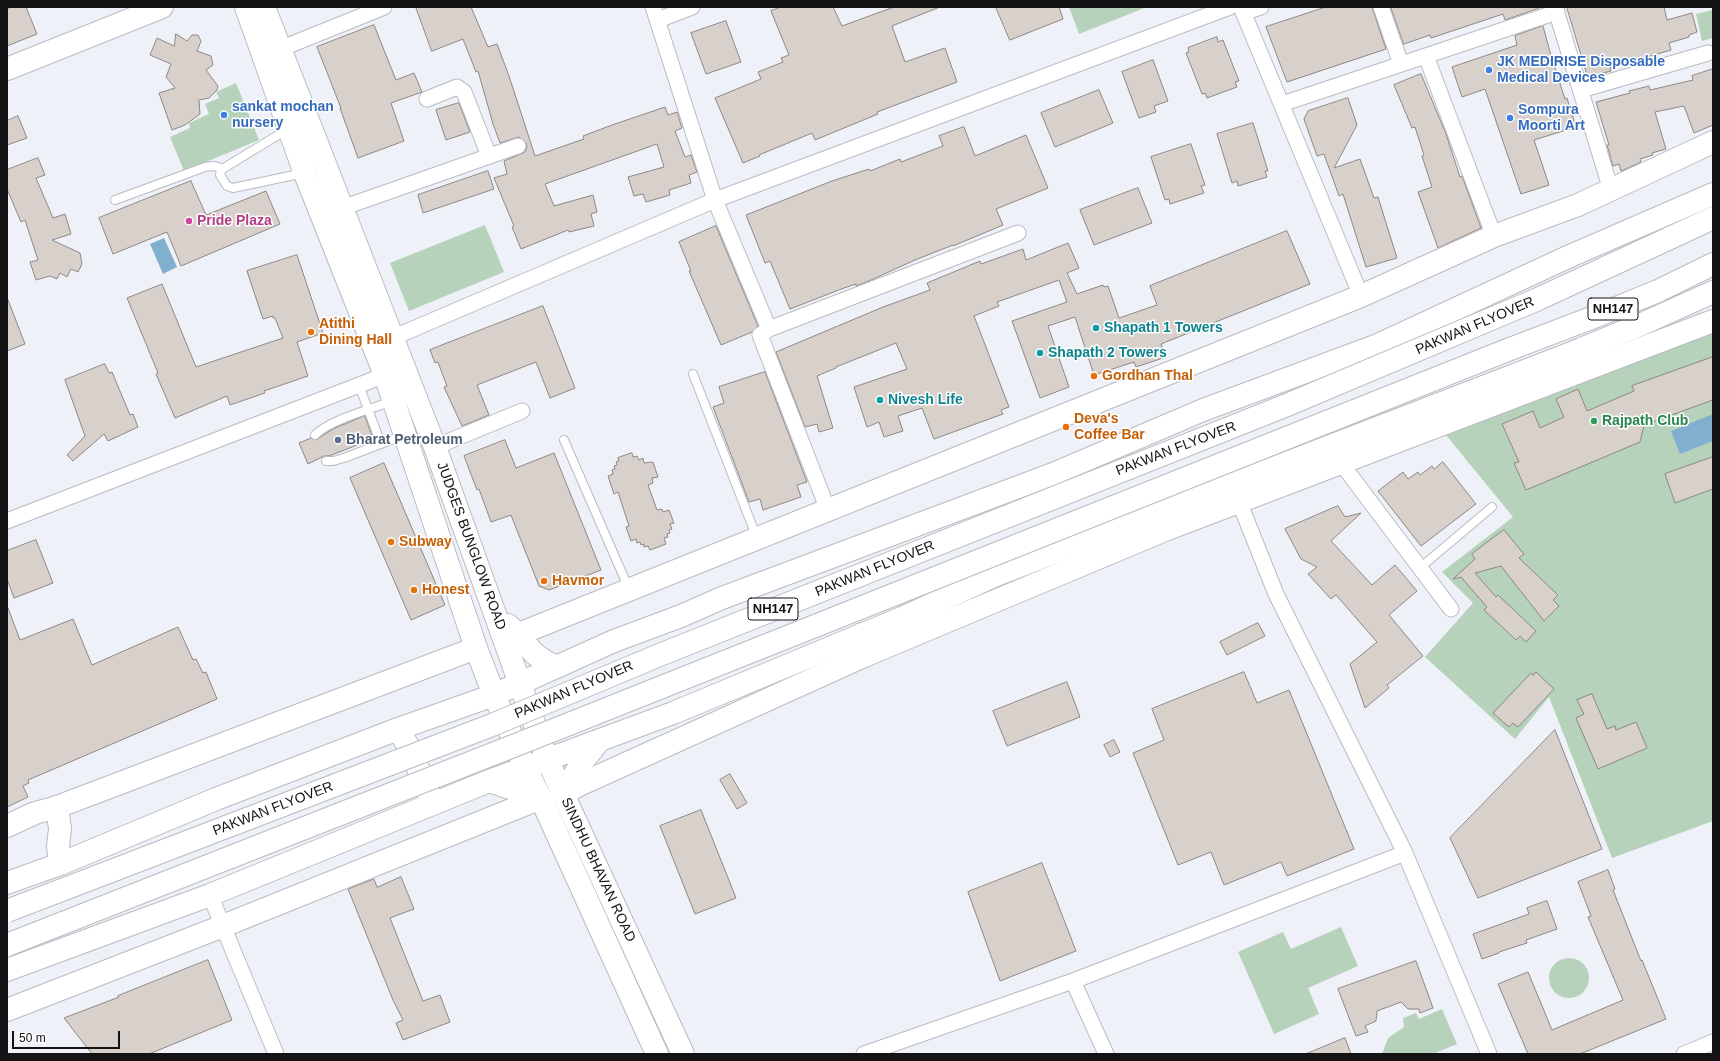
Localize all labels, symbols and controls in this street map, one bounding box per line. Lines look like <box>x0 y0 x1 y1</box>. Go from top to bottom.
place label: JK MEDIRISE Disposable Medical Devices <box>1497 54 1665 86</box>
marker: JK MEDIRISE Disposable Medical Devices <box>1484 65 1494 75</box>
place label: sankat mochan nursery <box>232 99 334 132</box>
place label: Sompura Moorti Art <box>1518 102 1585 134</box>
marker: sankat mochan nursery <box>219 110 229 120</box>
marker: Sompura Moorti Art <box>1505 113 1515 123</box>
place label: Pride Plaza <box>197 213 272 229</box>
marker: Pride Plaza <box>184 216 194 226</box>
street label: PAKWAN FLYOVER <box>1413 293 1537 359</box>
road number: NH147 <box>1588 298 1638 320</box>
place label: Atithi Dining Hall <box>319 316 392 348</box>
place label: Shapath 1 Towers <box>1104 320 1223 336</box>
marker: Shapath 1 Towers <box>1091 323 1101 333</box>
marker: Atithi Dining Hall <box>306 327 316 337</box>
place label: Shapath 2 Towers <box>1048 345 1167 361</box>
marker: Shapath 2 Towers <box>1035 348 1045 358</box>
place label: Gordhan Thal <box>1102 368 1193 384</box>
marker: Gordhan Thal <box>1089 371 1099 381</box>
place label: Nivesh Life <box>888 392 963 408</box>
marker: Nivesh Life <box>875 395 885 405</box>
place label: Deva's Coffee Bar <box>1074 411 1145 444</box>
place label: Rajpath Club <box>1602 413 1688 429</box>
marker: Rajpath Club <box>1589 416 1599 426</box>
street label: PAKWAN FLYOVER <box>1114 418 1238 480</box>
marker: Deva's Coffee Bar <box>1061 422 1071 432</box>
place label: Bharat Petroleum <box>346 432 463 448</box>
marker: Bharat Petroleum <box>333 435 343 445</box>
street label: JUDGES BUNGLOW ROAD <box>433 460 509 632</box>
place label: Subway <box>399 534 452 550</box>
marker: Subway <box>386 537 396 547</box>
street label: PAKWAN FLYOVER <box>813 537 937 601</box>
place label: Havmor <box>552 573 604 589</box>
marker: Havmor <box>539 576 549 586</box>
place label: Honest <box>422 582 469 598</box>
marker: Honest <box>409 585 419 595</box>
road number: NH147 <box>748 598 798 620</box>
street label: PAKWAN FLYOVER <box>512 657 636 723</box>
street label: PAKWAN FLYOVER <box>211 778 335 840</box>
street label: SINDHU BHAVAN ROAD <box>557 795 639 945</box>
scale bar <box>14 1023 122 1049</box>
text: 50 m <box>19 1031 46 1045</box>

